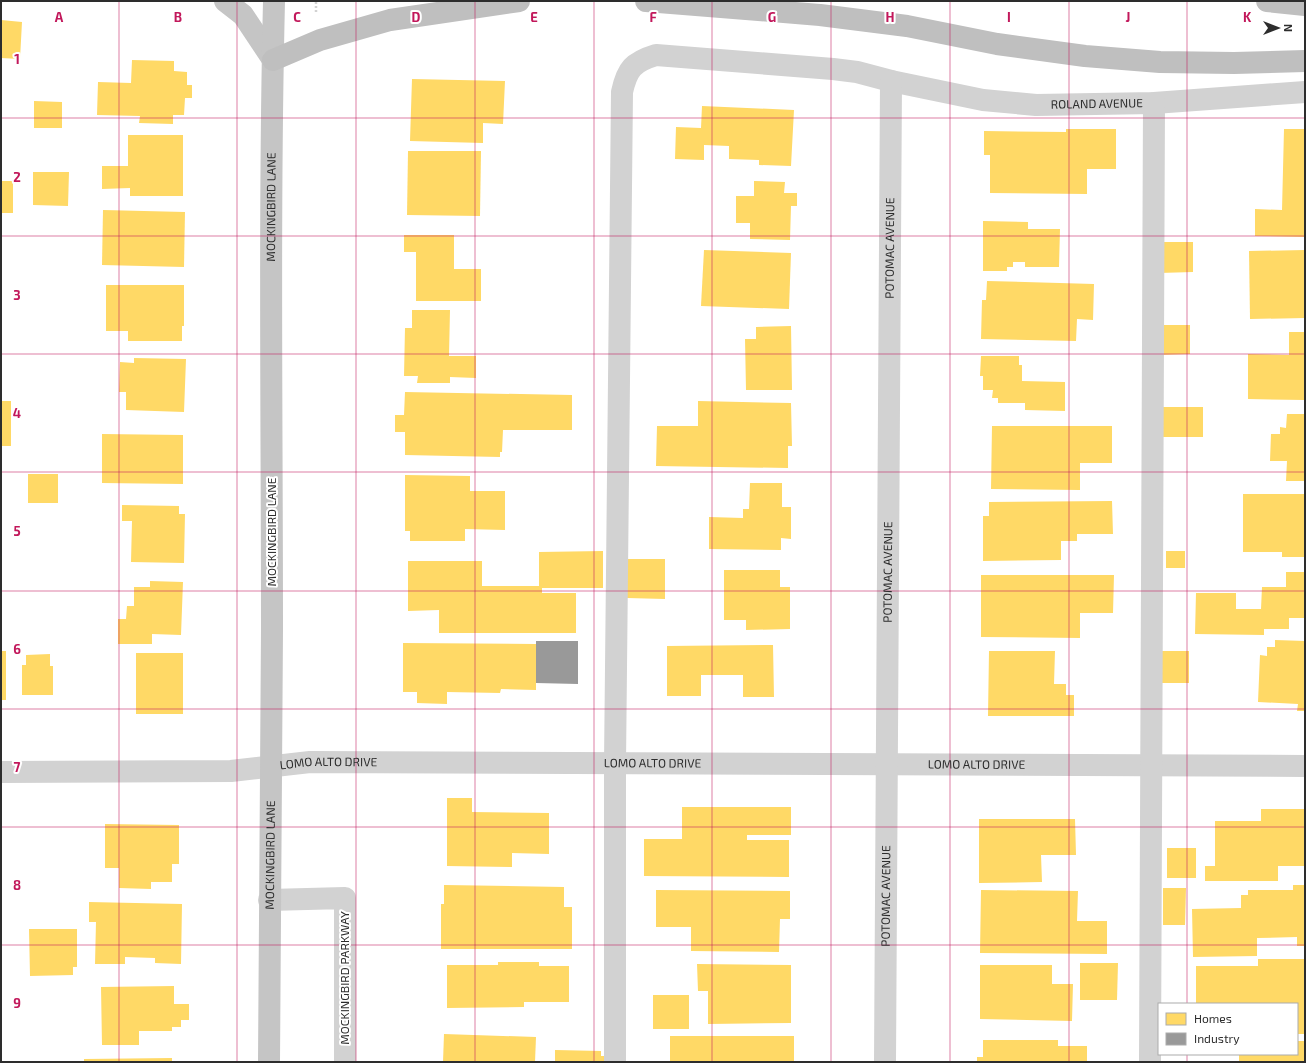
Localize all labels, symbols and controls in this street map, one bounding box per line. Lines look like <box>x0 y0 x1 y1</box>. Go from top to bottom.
north arrow <box>1258 8 1298 48</box>
text: A <box>55 9 64 25</box>
text: B <box>174 9 182 25</box>
text: C <box>293 9 301 25</box>
text: D <box>412 9 421 25</box>
text: E <box>530 9 538 25</box>
text: F <box>649 9 657 25</box>
text: G <box>768 9 776 25</box>
text: H <box>886 9 895 25</box>
text: I <box>1007 9 1011 25</box>
text: J <box>1126 9 1130 25</box>
text: K <box>1243 9 1252 25</box>
text: N <box>1282 24 1295 32</box>
text: 1 <box>14 51 20 67</box>
street label: ROLAND AVENUE <box>1051 95 1143 111</box>
street label: MOCKINGBIRD LANE <box>263 152 278 262</box>
text: 2 <box>13 169 21 185</box>
street label: POTOMAC AVENUE <box>882 197 896 299</box>
text: 3 <box>13 287 21 303</box>
text: 4 <box>13 405 21 421</box>
street label: MOCKINGBIRD LANE <box>264 477 278 587</box>
street label: POTOMAC AVENUE <box>880 521 894 623</box>
text: 5 <box>13 523 21 539</box>
text: 6 <box>13 641 21 657</box>
street label: LOMO ALTO DRIVE <box>279 754 378 771</box>
street label: LOMO ALTO DRIVE <box>604 755 702 770</box>
street label: LOMO ALTO DRIVE <box>928 756 1026 771</box>
text: 7 <box>14 759 21 775</box>
street label: MOCKINGBIRD LANE <box>262 800 277 910</box>
street label: POTOMAC AVENUE <box>878 845 892 947</box>
text: 8 <box>13 877 21 893</box>
street label: MOCKINGBIRD PARKWAY <box>337 911 351 1045</box>
text: 9 <box>13 995 21 1011</box>
legend <box>1158 1003 1298 1055</box>
text: Homes <box>1194 1011 1232 1025</box>
text: Industry <box>1194 1031 1240 1045</box>

